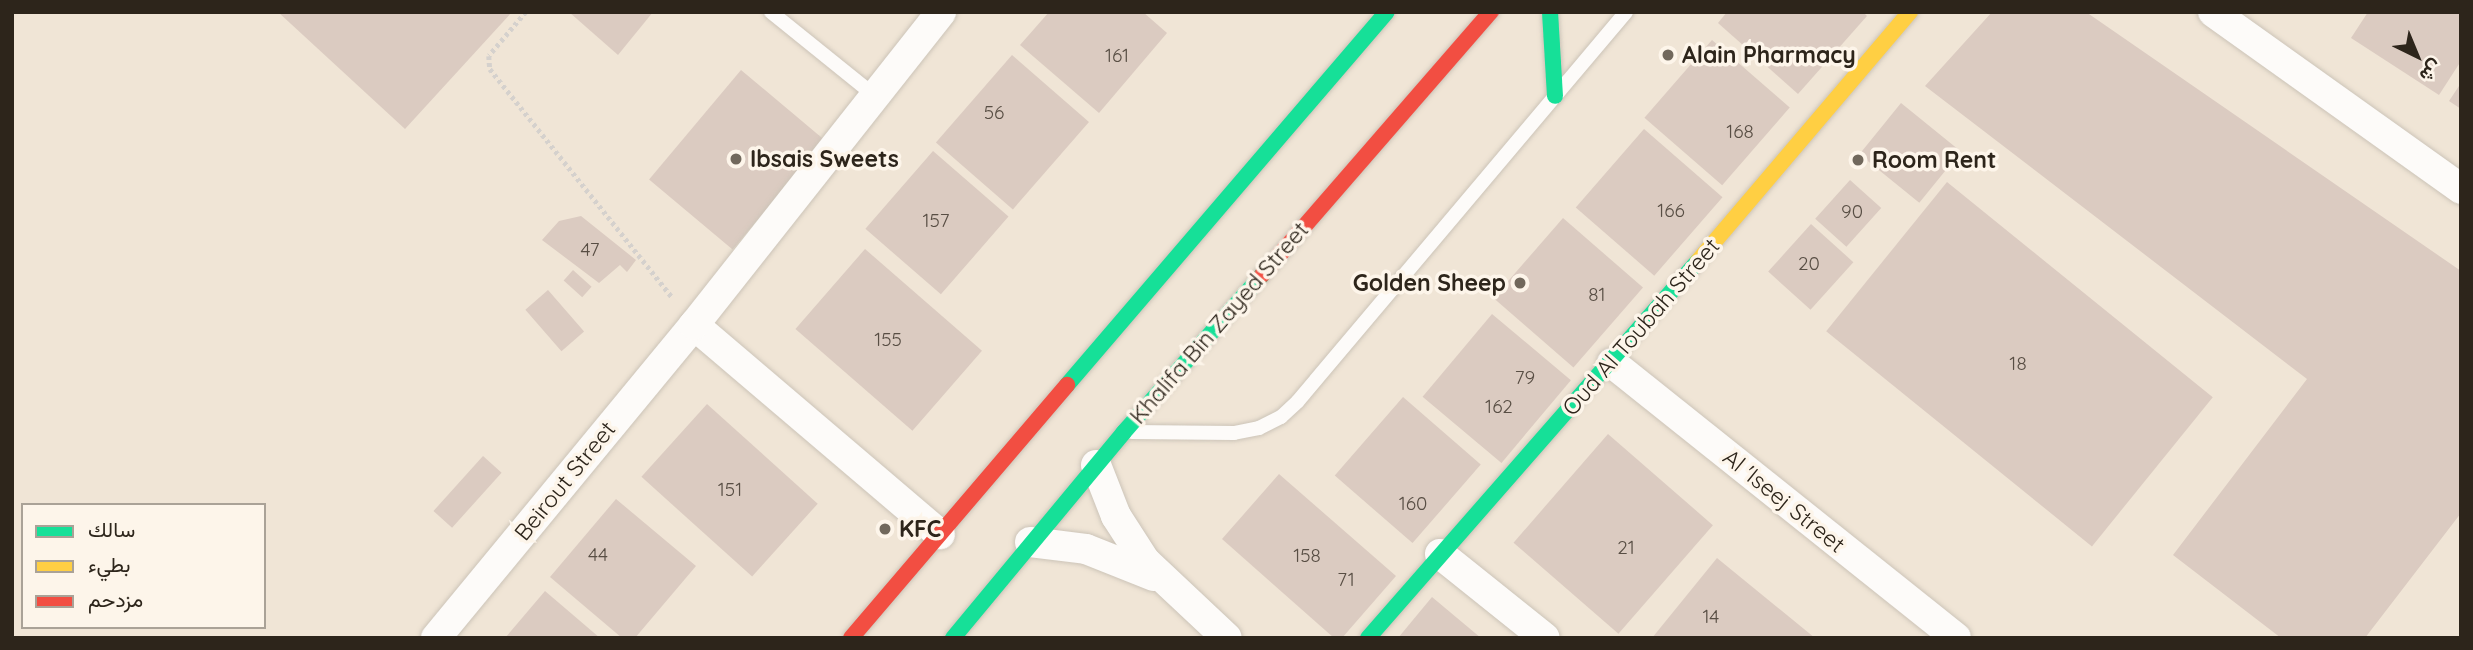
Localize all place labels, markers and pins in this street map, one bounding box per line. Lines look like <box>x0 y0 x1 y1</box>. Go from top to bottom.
place label: Alain Pharmacy <box>1682 41 1856 69</box>
marker: Alain Pharmacy <box>1660 47 1676 63</box>
place label: Ibsais Sweets <box>750 145 899 173</box>
place label: Room Rent <box>1872 146 1996 174</box>
marker: Ibsais Sweets <box>728 151 744 167</box>
marker: Room Rent <box>1850 152 1866 168</box>
place label: Golden Sheep <box>1353 269 1506 297</box>
marker: Golden Sheep <box>1512 275 1528 291</box>
place label: KFC <box>899 515 941 543</box>
marker: KFC <box>877 521 893 537</box>

